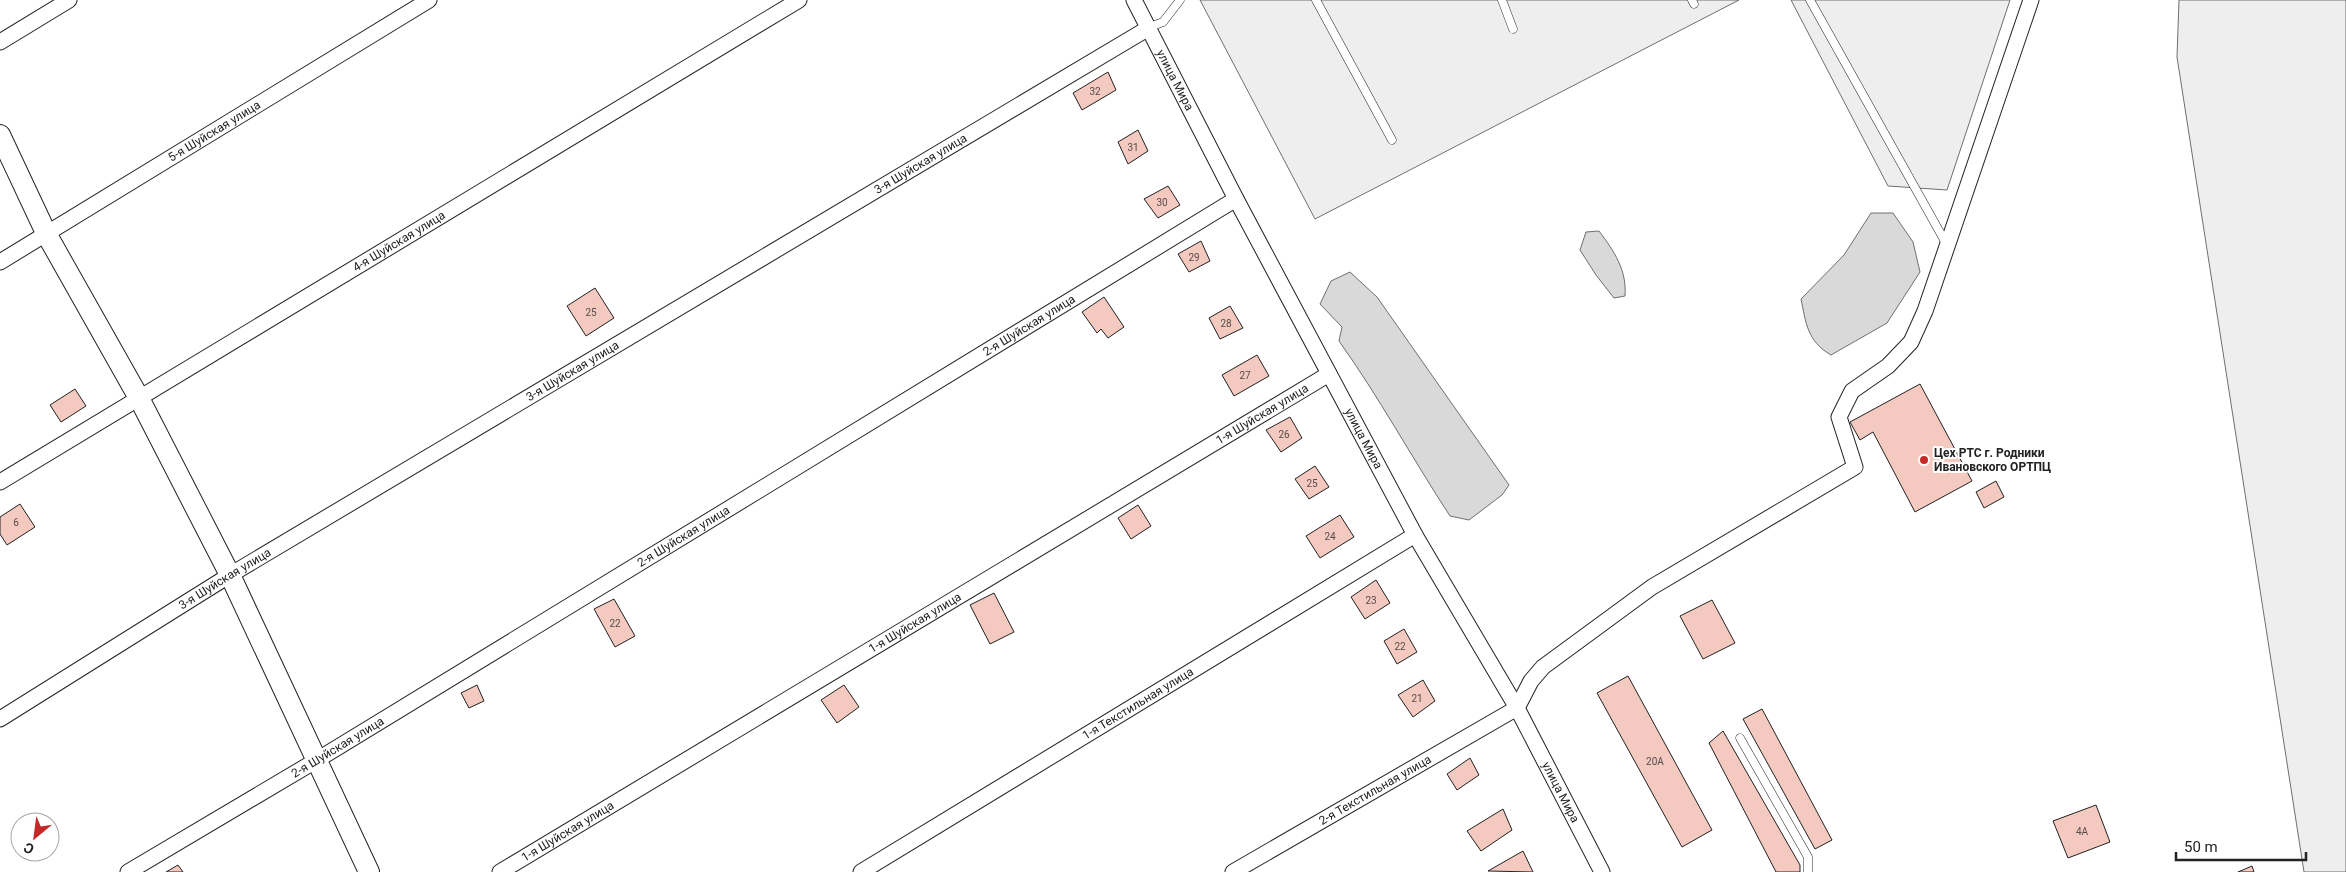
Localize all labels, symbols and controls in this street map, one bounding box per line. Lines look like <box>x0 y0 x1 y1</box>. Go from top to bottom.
street label: улица Мира <box>1154 47 1196 113</box>
house number: 32 <box>1089 86 1101 97</box>
street label: 5-я Шуйская улица <box>166 98 263 165</box>
street label: 3-я Шуйская улица <box>872 131 969 197</box>
house number: 31 <box>1127 142 1139 153</box>
house number: 30 <box>1156 197 1168 208</box>
street label: 4-я Шуйская улица <box>350 208 448 275</box>
house number: 29 <box>1188 252 1200 263</box>
street label: 2-я Шуйская улица <box>980 292 1078 359</box>
house number: 25 <box>585 307 597 318</box>
house number: 28 <box>1220 318 1232 329</box>
street label: 3-я Шуйская улица <box>524 338 621 404</box>
house number: 27 <box>1239 370 1251 381</box>
street label: 1-я Шуйская улица <box>1213 381 1311 447</box>
street label: улица Мира <box>1342 406 1385 471</box>
house number: 26 <box>1278 429 1290 440</box>
place label: Цех РТС г. Родники Ивановского ОРТПЦ <box>1934 446 2051 474</box>
marker: Цех РТС г. Родники Ивановского ОРТПЦ <box>1918 454 1930 466</box>
house number: 25 <box>1306 478 1318 489</box>
street label: 2-я Шуйская улица <box>635 503 732 570</box>
house number: 6 <box>13 517 19 528</box>
house number: 24 <box>1324 531 1336 542</box>
street label: 3-я Шуйская улица <box>176 545 273 612</box>
street label: 1-я Шуйская улица <box>866 590 964 656</box>
house number: 23 <box>1365 595 1377 606</box>
house number: 22 <box>609 618 621 629</box>
house number: 22 <box>1394 641 1406 652</box>
street label: 1-я Текстильная улица <box>1080 665 1196 743</box>
house number: 21 <box>1411 693 1423 704</box>
street label: 2-я Шуйская улица <box>289 714 386 781</box>
street label: 2-я Текстильная улица <box>1316 752 1434 828</box>
house number: 20А <box>1646 756 1664 767</box>
street label: улица Мира <box>1539 759 1582 825</box>
street label: 1-я Шуйская улица <box>519 798 617 864</box>
north arrow <box>10 812 60 862</box>
house number: 4А <box>2076 826 2089 837</box>
scale bar <box>2176 830 2306 862</box>
text: 50 m <box>2184 838 2218 856</box>
text: С <box>21 839 37 858</box>

